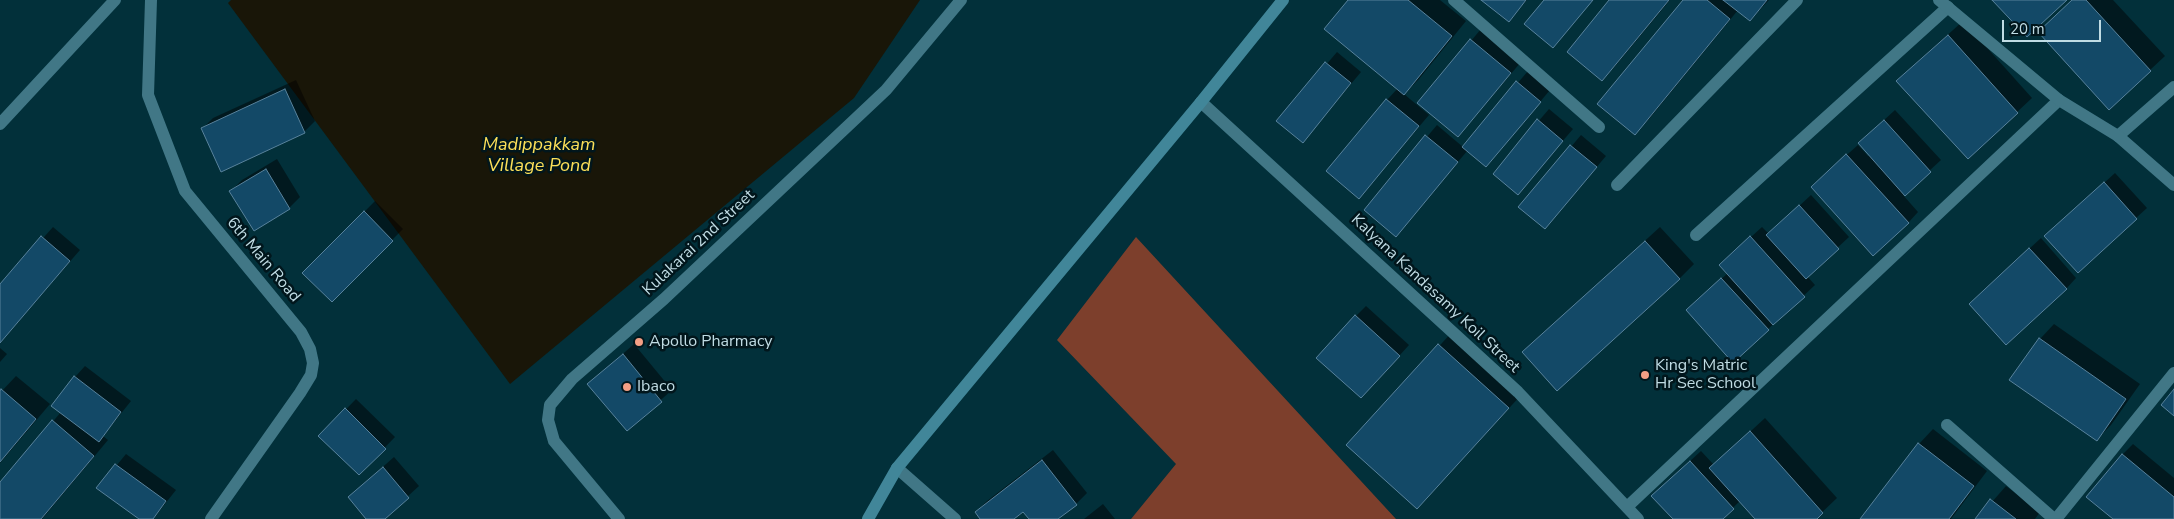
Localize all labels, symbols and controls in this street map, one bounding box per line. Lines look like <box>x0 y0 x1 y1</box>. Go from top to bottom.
scale bar <box>2004 10 2103 42</box>
text: 20 m <box>2010 19 2045 39</box>
water label: Madippakkam Village Pond <box>483 135 595 178</box>
street label: Kulakarai 2nd Street <box>639 186 759 300</box>
street label: Kalyana Kandasamy Koil Street <box>1347 211 1523 377</box>
street label: 6th Main Road <box>222 214 304 306</box>
place label: Apollo Pharmacy <box>649 332 773 352</box>
marker: Apollo Pharmacy <box>633 336 645 348</box>
place label: King's Matric Hr Sec School <box>1655 356 1756 394</box>
marker: King's Matric Hr Sec School <box>1639 369 1651 381</box>
place label: Ibaco <box>637 377 675 397</box>
marker: Ibaco <box>621 381 633 393</box>

